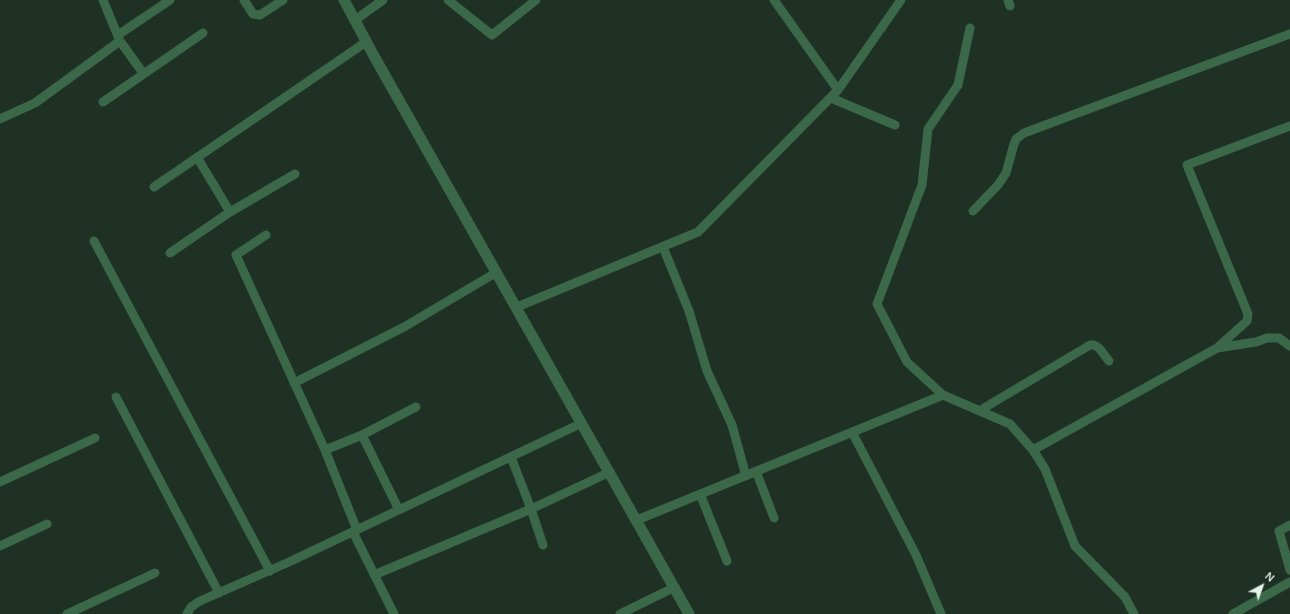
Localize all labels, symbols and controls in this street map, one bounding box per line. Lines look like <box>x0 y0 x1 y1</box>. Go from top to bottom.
north arrow <box>1242 566 1282 606</box>
text: N <box>1262 568 1278 585</box>

